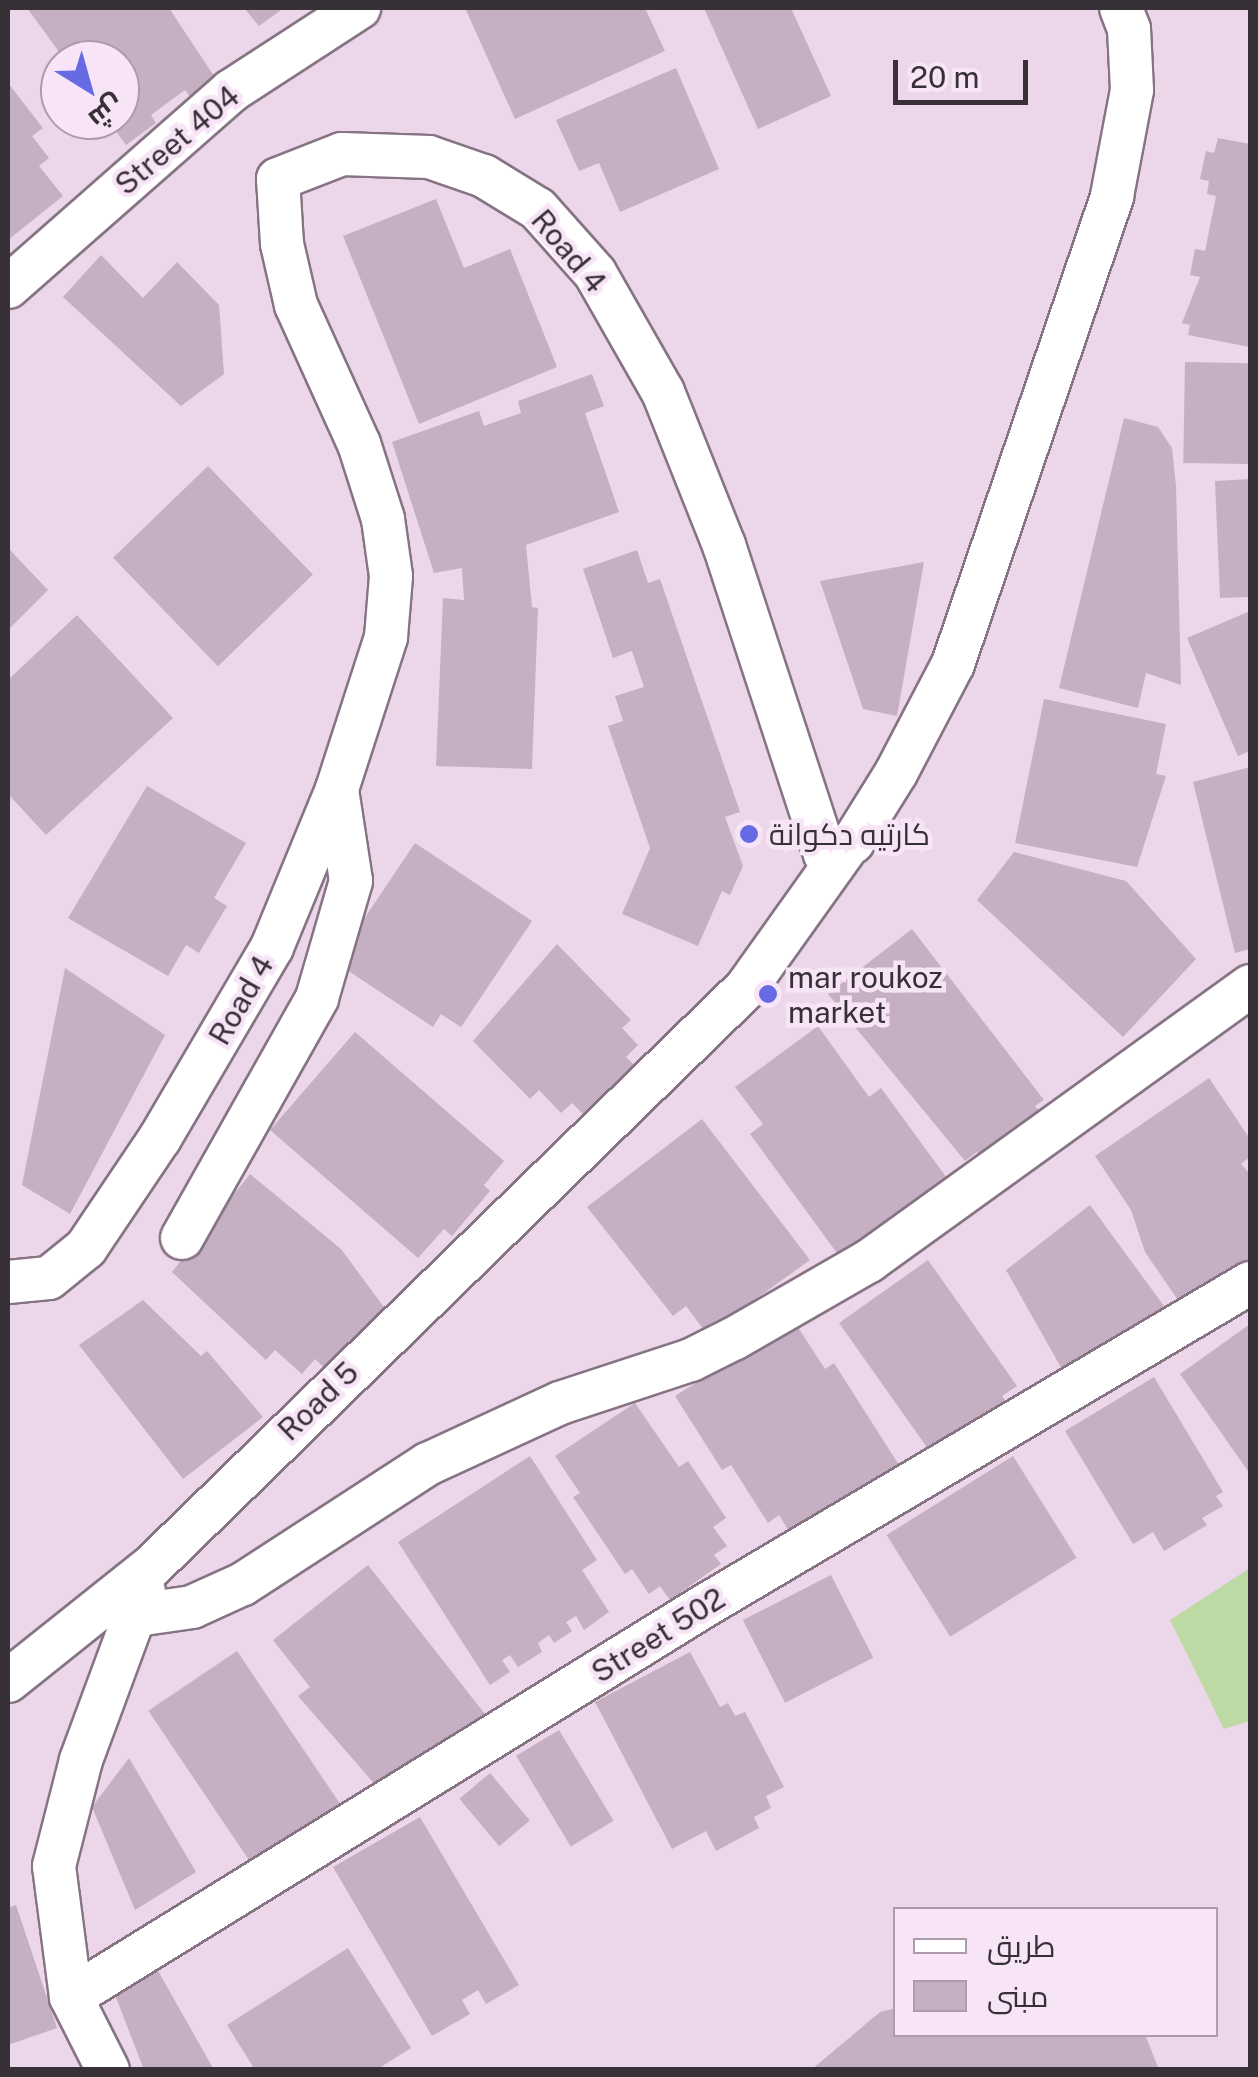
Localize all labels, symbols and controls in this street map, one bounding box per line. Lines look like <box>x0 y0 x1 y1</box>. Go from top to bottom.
north arrow <box>40 40 140 140</box>
scale bar <box>898 40 1033 102</box>
text: 20 m <box>910 59 979 95</box>
street label: Street 404 <box>108 78 246 202</box>
text: ش <box>83 89 131 137</box>
street label: Road 4 <box>524 202 614 300</box>
place label: كارتيه دكوانة <box>769 816 930 852</box>
marker: كارتيه دكوانة <box>738 823 760 845</box>
street label: Road 4 <box>201 949 281 1051</box>
place label: mar roukoz market <box>788 959 943 1030</box>
marker: mar roukoz market <box>757 983 779 1005</box>
street label: Road 5 <box>270 1354 366 1448</box>
street label: Street 502 <box>585 1580 731 1690</box>
legend <box>893 1907 1218 2037</box>
text: طريق <box>987 1928 1056 1964</box>
text: مبنى <box>987 1978 1048 2014</box>

